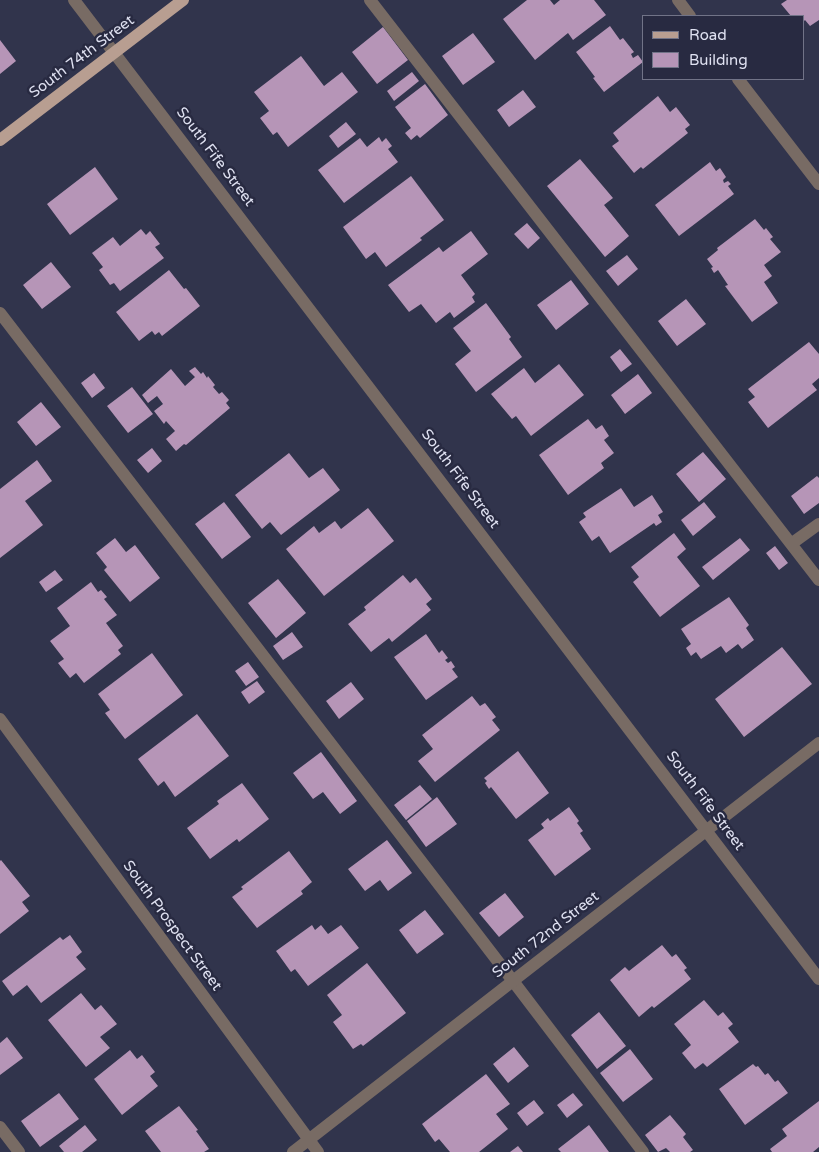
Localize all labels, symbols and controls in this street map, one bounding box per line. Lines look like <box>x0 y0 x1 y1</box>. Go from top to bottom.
street label: South 74th Street <box>26 12 138 102</box>
legend <box>642 15 804 80</box>
text: Road <box>689 26 727 44</box>
text: Building <box>689 51 748 69</box>
street label: South Fife Street <box>172 104 258 210</box>
street label: South Fife Street <box>417 426 503 532</box>
street label: South Fife Street <box>662 748 748 854</box>
street label: South Prospect Street <box>119 857 225 995</box>
street label: South 72nd Street <box>489 888 603 982</box>

